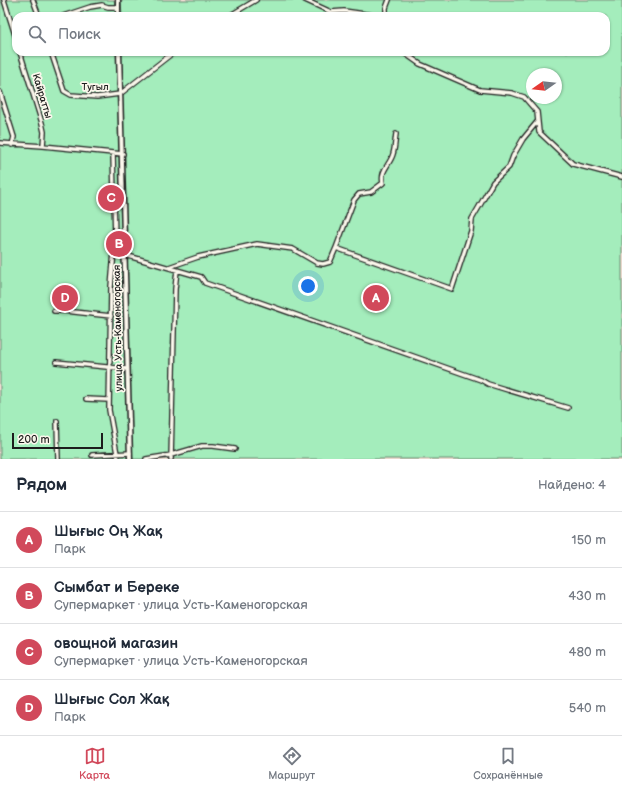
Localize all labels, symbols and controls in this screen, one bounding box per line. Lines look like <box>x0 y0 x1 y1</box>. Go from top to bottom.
search box <box>12 12 610 56</box>
icon: search <box>26 23 48 45</box>
text: Поиск <box>58 25 101 44</box>
north arrow <box>526 68 562 104</box>
street label: Кайратты <box>30 72 54 120</box>
street label: Тугыл <box>81 81 109 93</box>
pin: C <box>98 183 124 213</box>
pin: B <box>106 229 132 259</box>
street label: улица Усть-Каменогорская <box>111 264 125 391</box>
your location <box>298 276 318 296</box>
pin: D <box>52 283 78 313</box>
pin: A <box>363 283 389 313</box>
scale bar <box>12 431 103 450</box>
text: 200 m <box>18 433 50 446</box>
text: Рядом <box>16 475 67 495</box>
text: Найдено: 4 <box>538 477 606 493</box>
text: Шығыс Оң Жақ <box>54 522 162 541</box>
text: A <box>25 532 33 548</box>
text: 150 m <box>572 532 606 548</box>
text: Парк <box>54 541 86 557</box>
text: Сымбат и Береке <box>54 578 179 597</box>
text: B <box>24 588 34 604</box>
text: 430 m <box>568 588 606 604</box>
text: Супермаркет · улица Усть-Каменогорская <box>54 597 308 613</box>
text: овощной магазин <box>54 634 178 653</box>
text: C <box>24 644 34 660</box>
text: 480 m <box>569 644 606 660</box>
text: Супермаркет · улица Усть-Каменогорская <box>54 653 308 669</box>
text: Шығыс Сол Жақ <box>54 690 169 709</box>
text: D <box>24 700 34 716</box>
text: 540 m <box>569 700 606 716</box>
text: Парк <box>54 709 86 725</box>
tab: Карта <box>79 745 110 782</box>
tab: Маршрут <box>268 745 315 782</box>
tab: Сохранённые <box>473 745 543 782</box>

